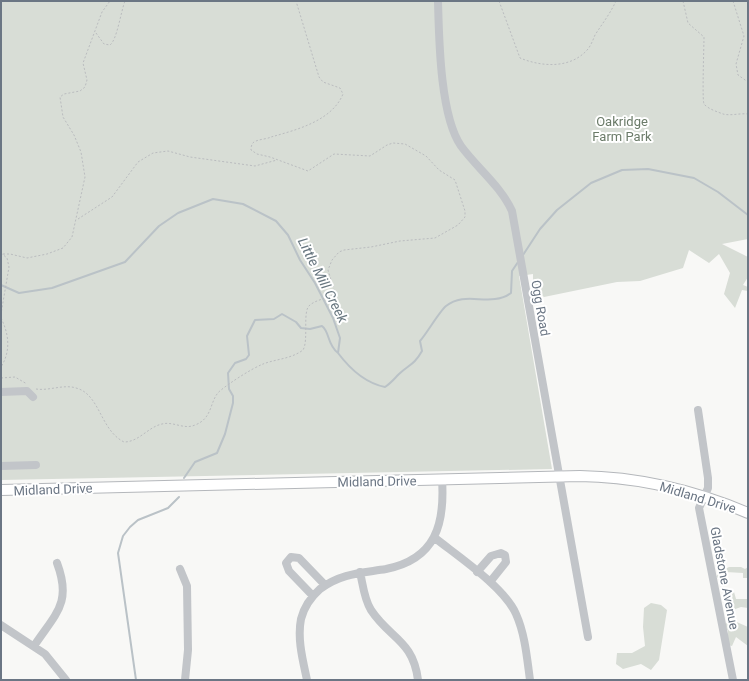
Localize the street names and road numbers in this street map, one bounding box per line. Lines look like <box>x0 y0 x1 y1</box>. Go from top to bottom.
street label: Ogg Road <box>528 279 553 337</box>
street label: Midland Drive <box>337 473 417 490</box>
street label: Midland Drive <box>658 479 738 516</box>
street label: Midland Drive <box>13 481 93 498</box>
street label: Gladstone Avenue <box>707 525 742 631</box>

